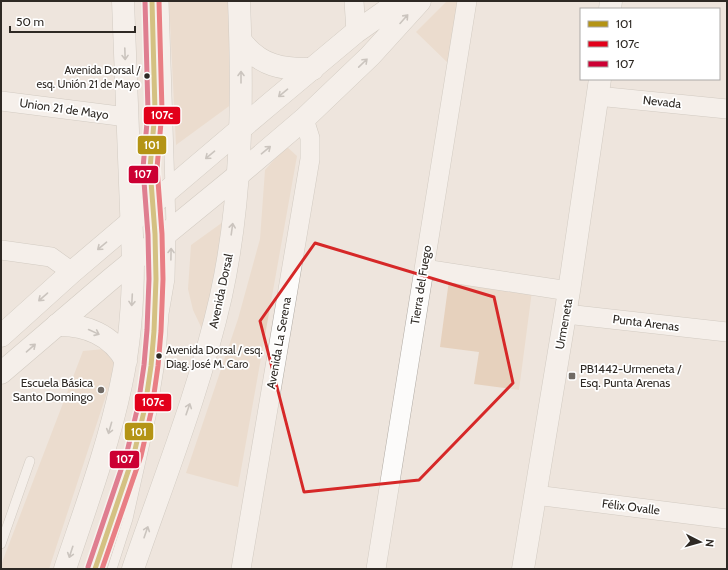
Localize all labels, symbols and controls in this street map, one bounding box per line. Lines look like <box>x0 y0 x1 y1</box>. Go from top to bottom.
scale bar <box>10 8 135 34</box>
legend <box>580 8 720 80</box>
one-way arrow <box>400 13 409 24</box>
text: 50 m <box>16 14 44 29</box>
text: 101 <box>616 16 632 31</box>
text: 107c <box>616 36 640 51</box>
one-way arrow <box>121 47 129 60</box>
text: 107 <box>616 56 634 71</box>
one-way arrow <box>358 58 368 68</box>
place label: Avenida Dorsal / esq. Unión 21 de Mayo <box>37 63 140 91</box>
marker: Avenida Dorsal / esq. Unión 21 de Mayo <box>142 71 152 81</box>
one-way arrow <box>237 71 245 84</box>
one-way arrow <box>278 89 289 97</box>
street label: Nevada <box>642 92 682 111</box>
street label: Union 21 de Mayo <box>19 95 110 122</box>
line badge: 107c <box>143 106 181 125</box>
text: 107c <box>151 108 173 122</box>
line badge: 101 <box>137 135 167 155</box>
text: 101 <box>144 138 160 152</box>
one-way arrow <box>261 146 272 155</box>
one-way arrow <box>205 150 216 159</box>
line badge: 107 <box>128 165 159 184</box>
text: 107 <box>134 167 152 181</box>
one-way arrow <box>228 223 236 236</box>
one-way arrow <box>97 242 107 251</box>
street label: Tierra del Fuego <box>407 244 434 326</box>
one-way arrow <box>167 248 175 261</box>
street label: Avenida Dorsal <box>205 252 236 330</box>
one-way arrow <box>38 293 48 302</box>
one-way arrow <box>128 293 136 306</box>
street label: Avenida La Serena <box>263 296 294 390</box>
street label: Urmeneta <box>552 297 575 351</box>
street label: Punta Arenas <box>612 311 680 334</box>
one-way arrow <box>88 329 100 336</box>
one-way arrow <box>25 343 36 352</box>
place label: Avenida Dorsal / esq. Diag. José M. Caro <box>166 343 263 371</box>
marker: Avenida Dorsal / esq. Diag. José M. Caro <box>154 351 164 361</box>
place label: PB1442-Urmeneta / Esq. Punta Arenas <box>580 361 682 390</box>
marker: PB1442-Urmeneta / Esq. Punta Arenas <box>567 371 577 381</box>
place label: Escuela Básica Santo Domingo <box>13 375 93 404</box>
marker: Escuela Básica Santo Domingo <box>96 385 106 395</box>
line badge: 107c <box>134 393 172 412</box>
text: 107c <box>142 395 164 409</box>
one-way arrow <box>185 404 193 416</box>
one-way arrow <box>106 421 113 434</box>
line badge: 101 <box>124 422 154 441</box>
text: 101 <box>131 425 147 439</box>
line badge: 107 <box>109 450 140 469</box>
text: 107 <box>116 452 134 466</box>
street label: Félix Ovalle <box>601 496 661 517</box>
north arrow <box>680 522 720 562</box>
one-way arrow <box>143 526 150 539</box>
text: N <box>703 538 717 548</box>
one-way arrow <box>67 545 74 558</box>

